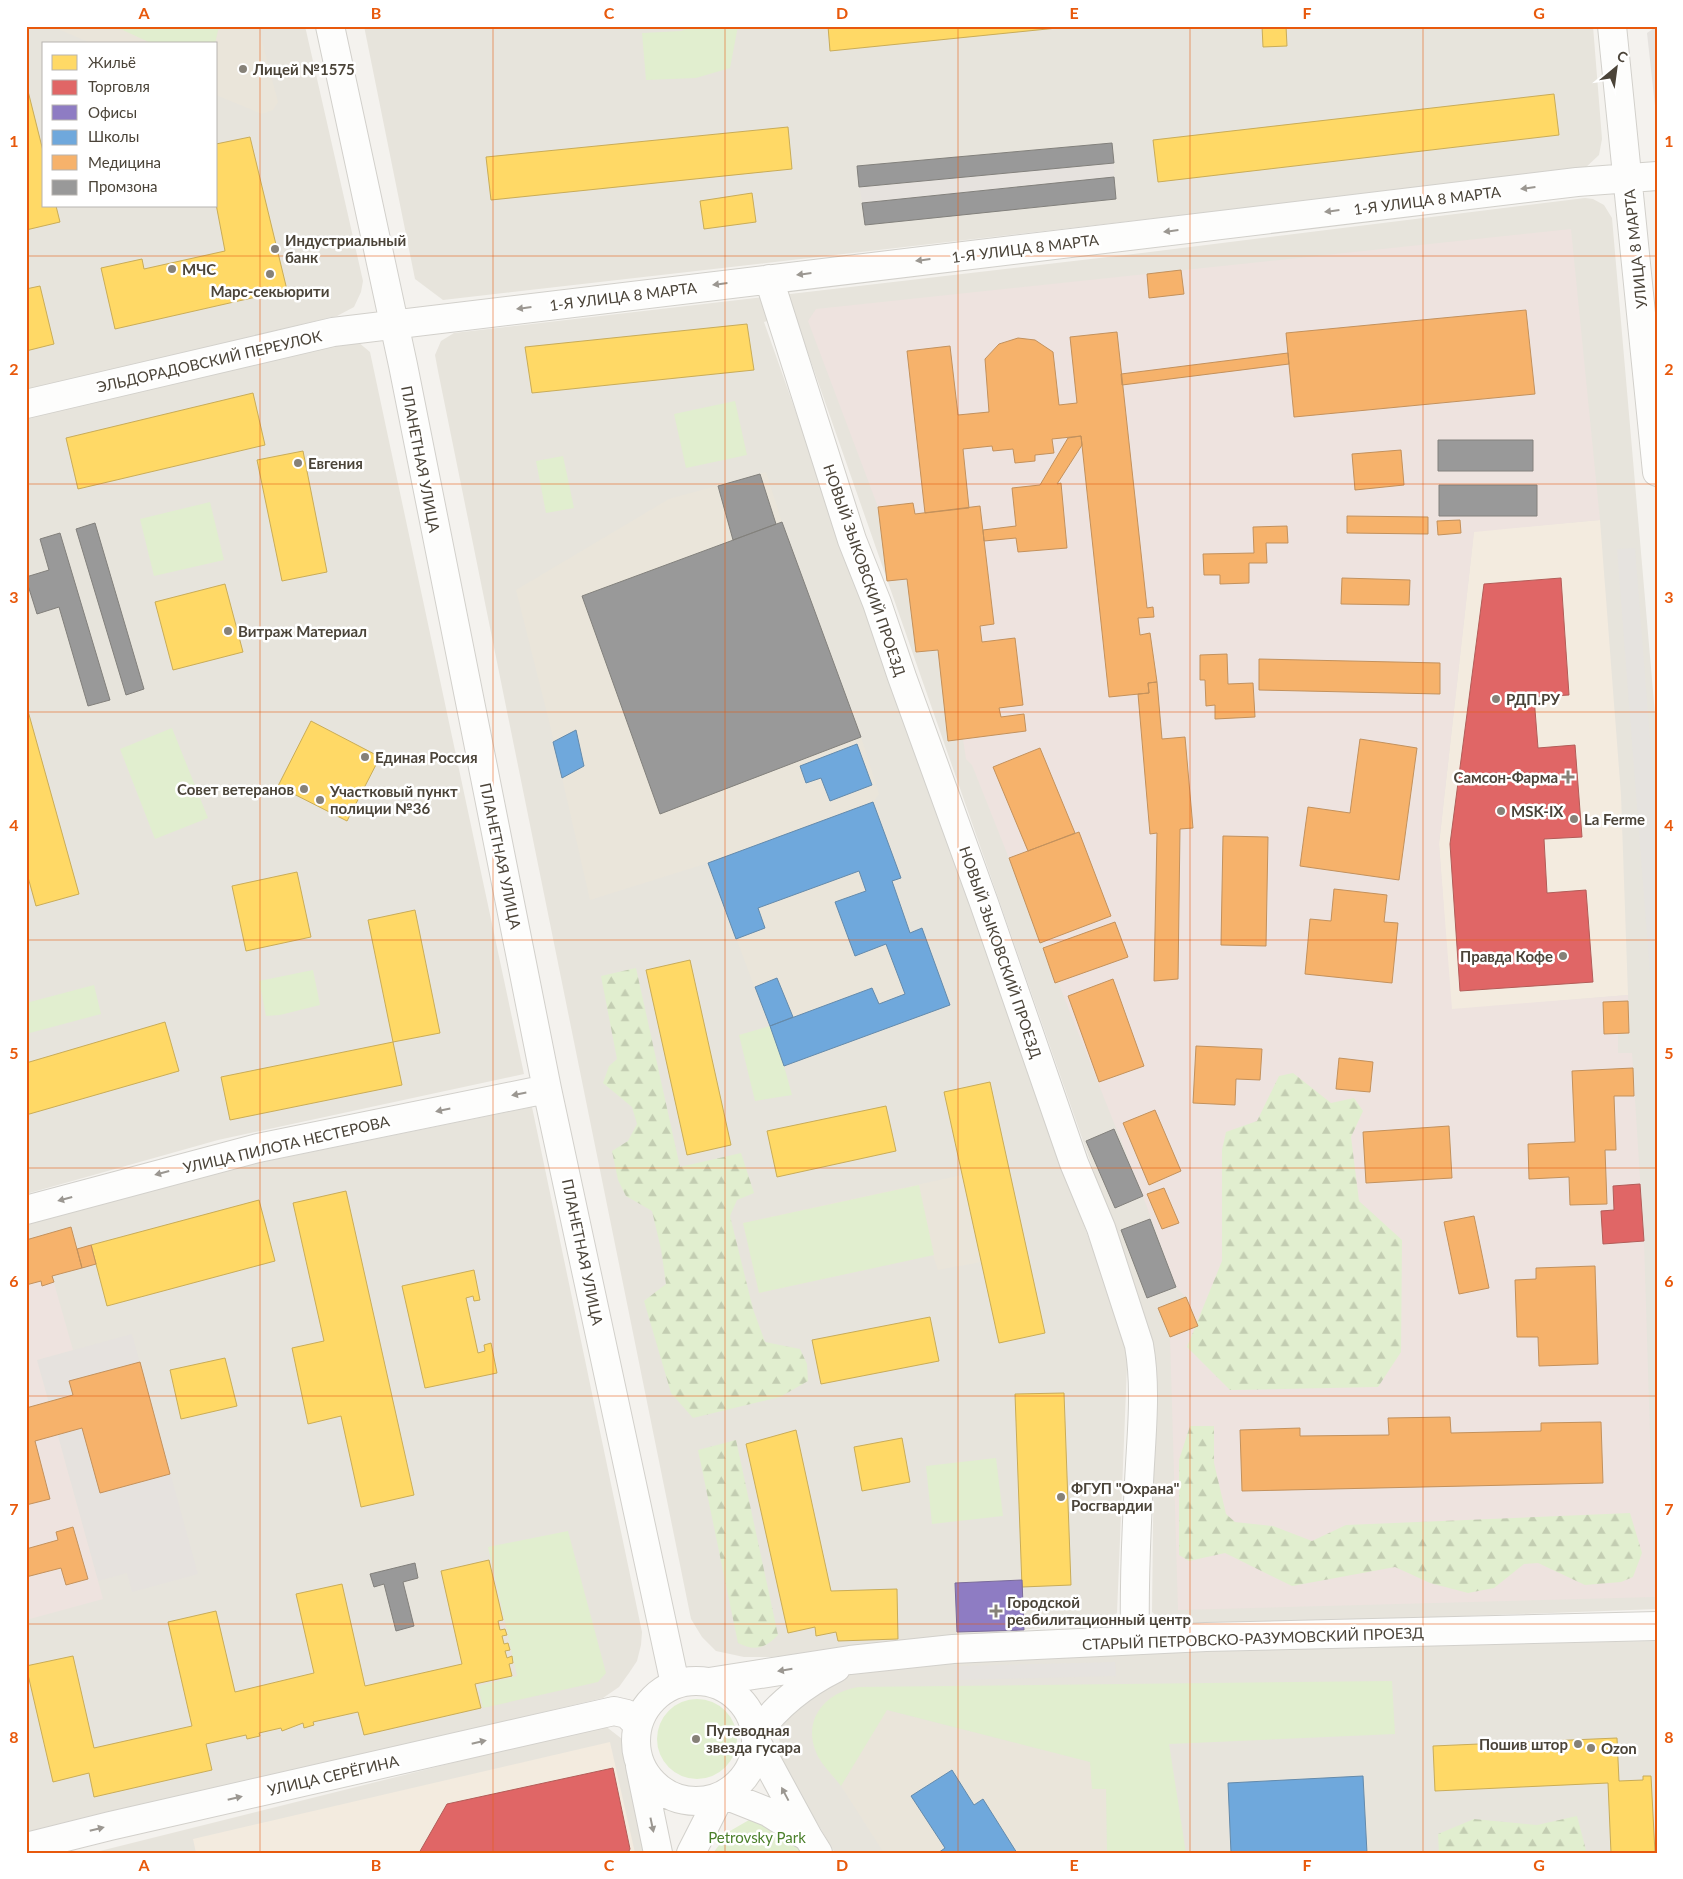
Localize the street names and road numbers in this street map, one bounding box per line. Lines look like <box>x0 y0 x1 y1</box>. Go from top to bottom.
street label: 1-Я УЛИЦА 8 МАРТА <box>1352 182 1502 218</box>
street label: УЛИЦА 8 МАРТА <box>1620 187 1650 310</box>
street label: 1-Я УЛИЦА 8 МАРТА <box>950 230 1100 266</box>
street label: 1-Я УЛИЦА 8 МАРТА <box>548 278 698 314</box>
street label: ЭЛЬДОРАДОВСКИЙ ПЕРЕУЛОК <box>95 326 323 396</box>
street label: ПЛАНЕТНАЯ УЛИЦА <box>398 384 444 535</box>
street label: НОВЫЙ ЗЫКОВСКИЙ ПРОЕЗД <box>820 462 910 679</box>
street label: ПЛАНЕТНАЯ УЛИЦА <box>477 781 525 932</box>
street label: НОВЫЙ ЗЫКОВСКИЙ ПРОЕЗД <box>956 844 1046 1061</box>
street label: УЛИЦА ПИЛОТА НЕСТЕРОВА <box>181 1111 392 1177</box>
street label: ПЛАНЕТНАЯ УЛИЦА <box>559 1177 607 1328</box>
street label: СТАРЫЙ ПЕТРОВСКО-РАЗУМОВСКИЙ ПРОЕЗД <box>1082 1623 1424 1653</box>
street label: УЛИЦА СЕРЁГИНА <box>266 1751 401 1799</box>

